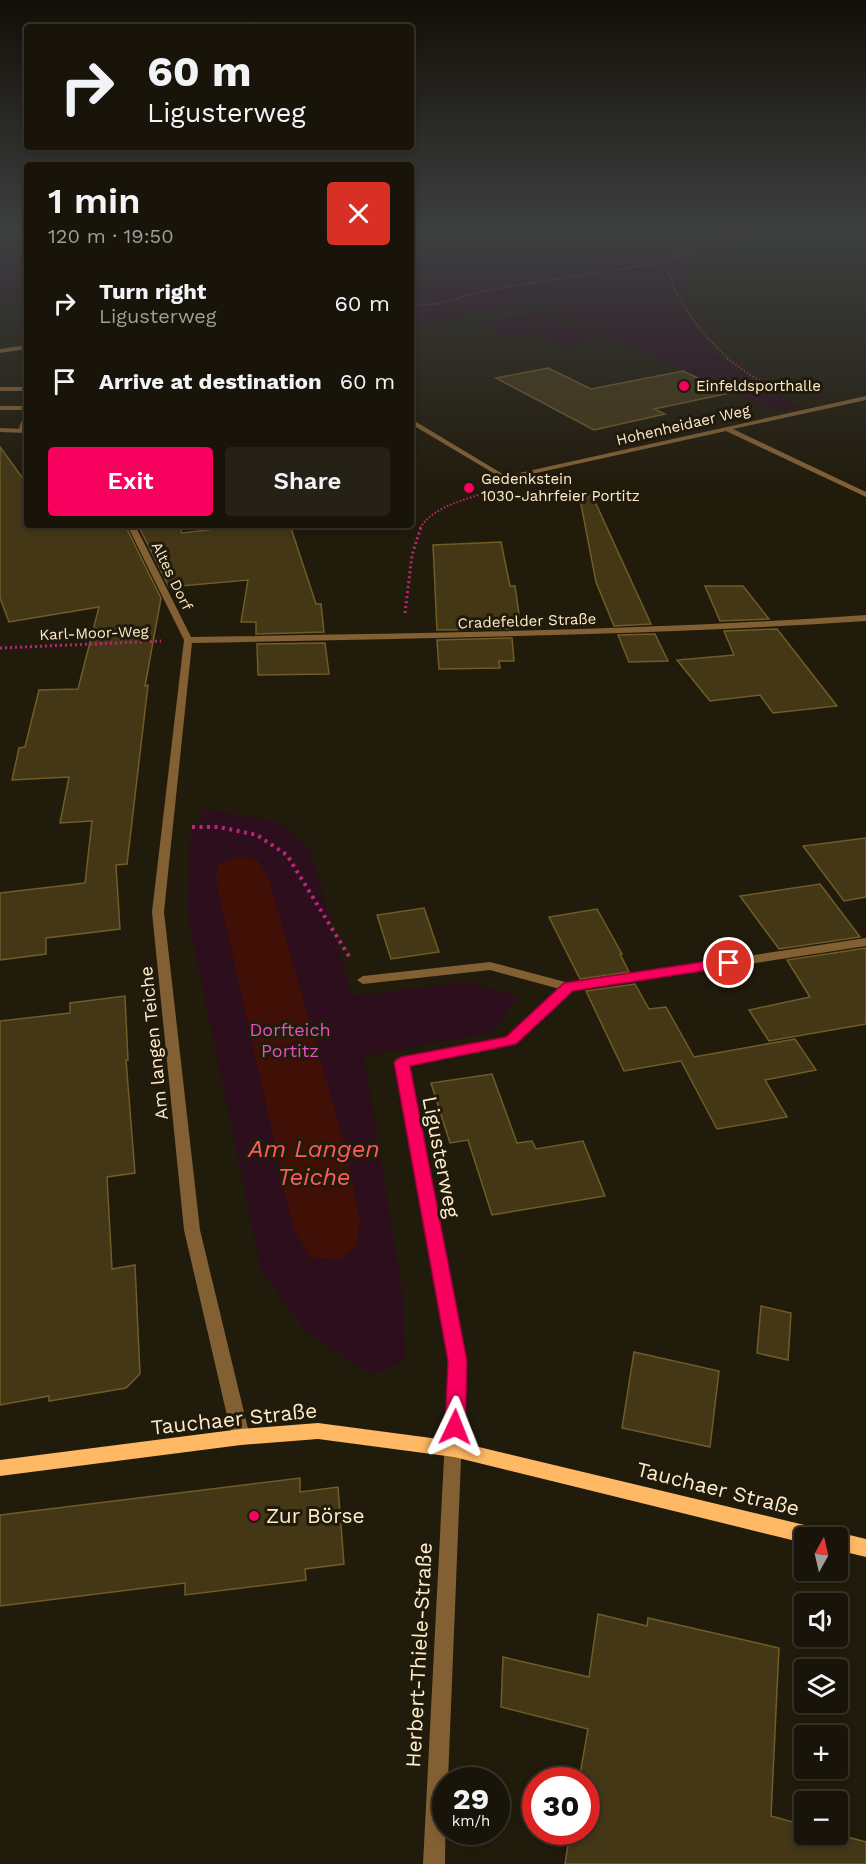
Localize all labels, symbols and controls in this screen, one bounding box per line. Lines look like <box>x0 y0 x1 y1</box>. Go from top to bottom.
text: 60 m <box>147 47 251 96</box>
icon: right <box>48 48 126 126</box>
text: Ligusterweg <box>147 97 306 129</box>
text: 1 min <box>48 180 140 222</box>
button: close <box>327 182 390 245</box>
text: 120 m · 19:50 <box>48 224 174 248</box>
text: Turn right <box>99 279 206 304</box>
icon: right <box>48 287 81 320</box>
text: 60 m <box>334 291 390 316</box>
text: Ligusterweg <box>99 304 216 328</box>
icon: arrive <box>48 365 81 398</box>
text: Arrive at destination <box>99 369 322 394</box>
text: 60 m <box>340 369 395 394</box>
place label: Einfeldsporthalle <box>696 377 821 395</box>
marker: Einfeldsporthalle <box>677 379 691 393</box>
street label: Hohenheidaer Weg <box>614 401 752 449</box>
button: Exit <box>48 447 213 516</box>
button: Share <box>225 447 390 516</box>
place label: Gedenkstein 1030-Jahrfeier Portitz <box>481 470 640 505</box>
marker: Gedenkstein 1030-Jahrfeier Portitz <box>462 481 476 495</box>
street label: Altes Dorf <box>148 539 196 613</box>
street label: Cradefelder Straße <box>457 610 597 632</box>
street label: Karl-Moor-Weg <box>39 622 149 644</box>
pin <box>703 937 754 988</box>
icon: arrive <box>712 946 745 979</box>
street label: Am langen Teiche <box>135 965 172 1121</box>
park label: Dorfteich Portitz <box>249 1019 331 1061</box>
street label: Ligusterweg <box>417 1094 466 1221</box>
water label: Am Langen Teiche <box>247 1135 380 1191</box>
position arrow <box>423 1395 487 1459</box>
street label: Tauchaer Straße <box>150 1397 318 1440</box>
street label: Tauchaer Straße <box>634 1456 802 1521</box>
place label: Zur Börse <box>266 1503 365 1528</box>
marker: Zur Börse <box>247 1509 261 1523</box>
north arrow <box>794 1527 848 1581</box>
map controls <box>794 1527 848 1845</box>
street label: Herbert-Thiele-Straße <box>400 1542 437 1768</box>
button: sound <box>794 1593 848 1647</box>
button: layers <box>794 1659 848 1713</box>
button: + <box>794 1725 848 1779</box>
speed limit sign: 30 <box>522 1767 600 1845</box>
text: 29 <box>453 1781 489 1816</box>
button: − <box>794 1791 848 1845</box>
text: km/h <box>452 1812 490 1830</box>

